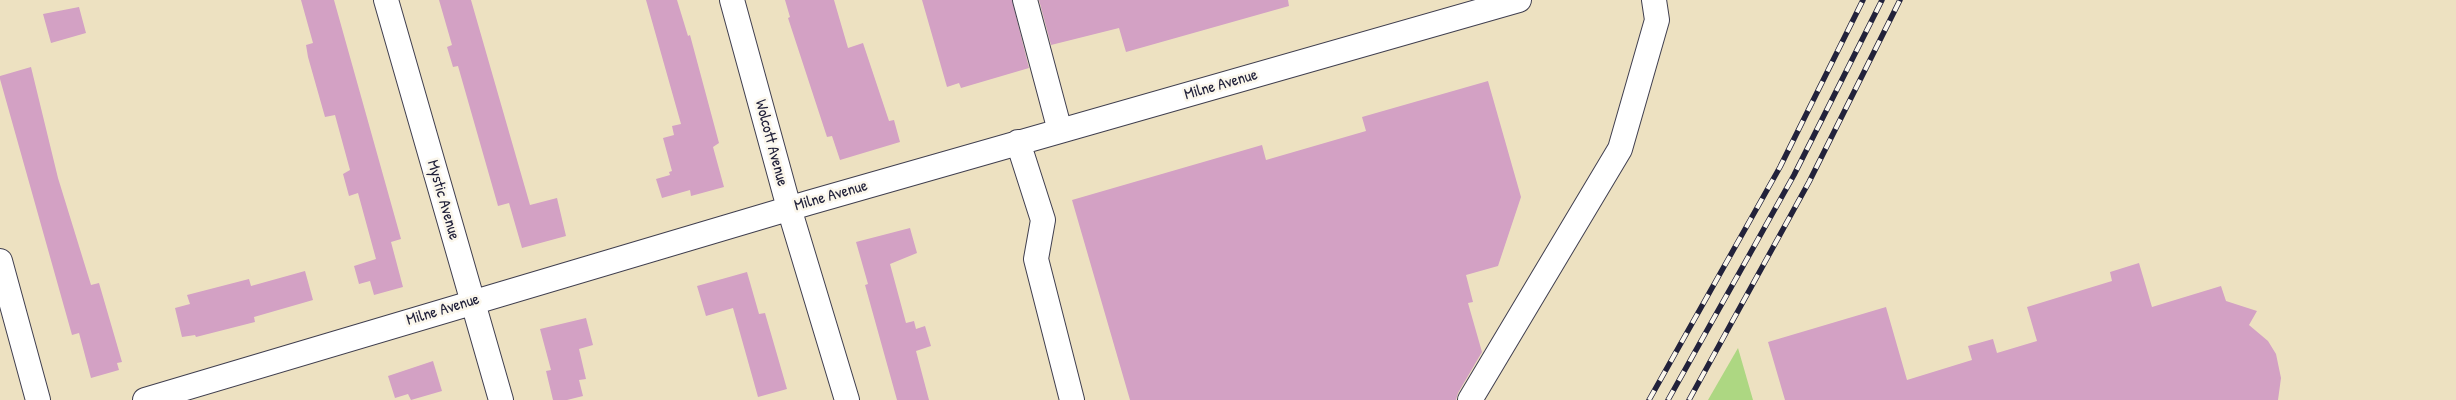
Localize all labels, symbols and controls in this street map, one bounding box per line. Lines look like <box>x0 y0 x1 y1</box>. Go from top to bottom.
street label: Milne Avenue <box>1182 65 1260 105</box>
street label: Wolcott Avenue <box>750 98 792 188</box>
street label: Mystic Avenue <box>422 158 464 242</box>
street label: Milne Avenue <box>792 176 870 216</box>
street label: Milne Avenue <box>404 290 482 330</box>

